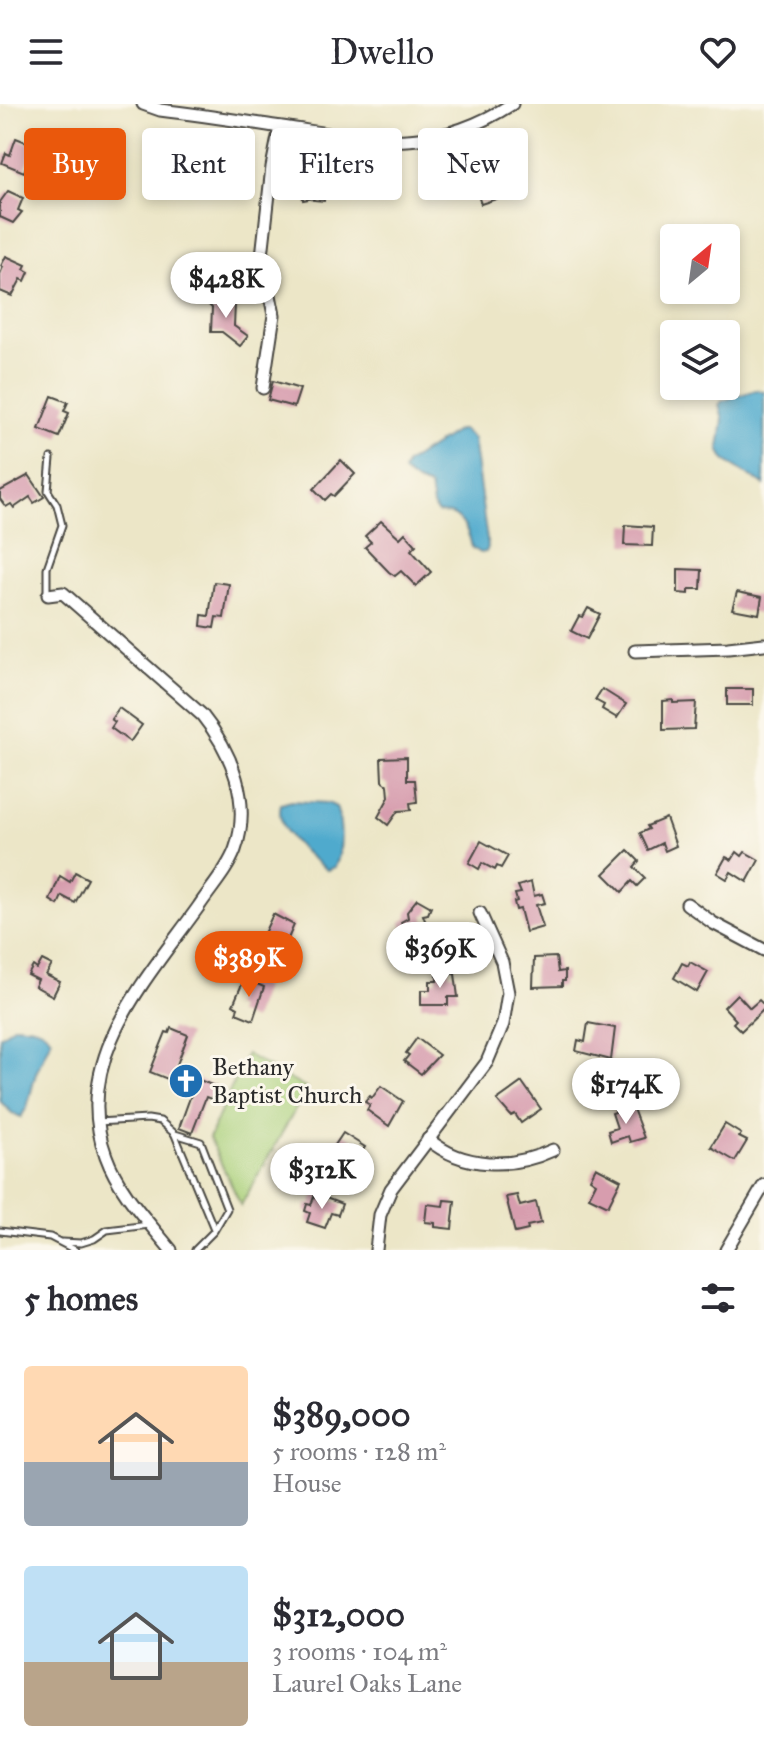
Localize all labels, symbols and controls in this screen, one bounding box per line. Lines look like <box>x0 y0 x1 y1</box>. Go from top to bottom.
icon: menu <box>24 30 68 74</box>
text: Dwello <box>330 30 434 74</box>
icon: heart <box>696 30 740 74</box>
chip: Buy <box>24 128 126 200</box>
chip: Rent <box>142 128 255 200</box>
chip: Filters <box>271 128 402 200</box>
chip: New <box>418 128 528 200</box>
north arrow <box>660 224 740 304</box>
map controls <box>660 224 740 400</box>
pin: $428K <box>170 252 282 320</box>
text: $428K <box>188 262 264 294</box>
button: layers <box>660 320 740 400</box>
pin: $369K <box>384 922 496 990</box>
pin: $389K <box>193 931 305 999</box>
text: $369K <box>404 932 476 964</box>
text: $389K <box>213 941 285 973</box>
place label: Bethany Baptist Church <box>212 1052 362 1110</box>
pin: $174K <box>570 1058 682 1126</box>
church icon: Bethany Baptist Church <box>167 1062 205 1100</box>
text: $174K <box>590 1068 662 1100</box>
pin: $312K <box>266 1143 378 1211</box>
text: $312K <box>288 1153 356 1185</box>
icon: filters <box>696 1276 740 1320</box>
text: 5 homes <box>24 1278 138 1319</box>
text: $389,000 <box>272 1394 411 1435</box>
icon: home <box>88 1398 184 1494</box>
text: 5 rooms · 128 m² <box>272 1435 446 1467</box>
text: House <box>272 1467 342 1499</box>
text: $312,000 <box>272 1594 405 1635</box>
icon: home <box>88 1598 184 1694</box>
text: 3 rooms · 104 m² <box>272 1635 447 1667</box>
text: Laurel Oaks Lane <box>272 1667 462 1699</box>

